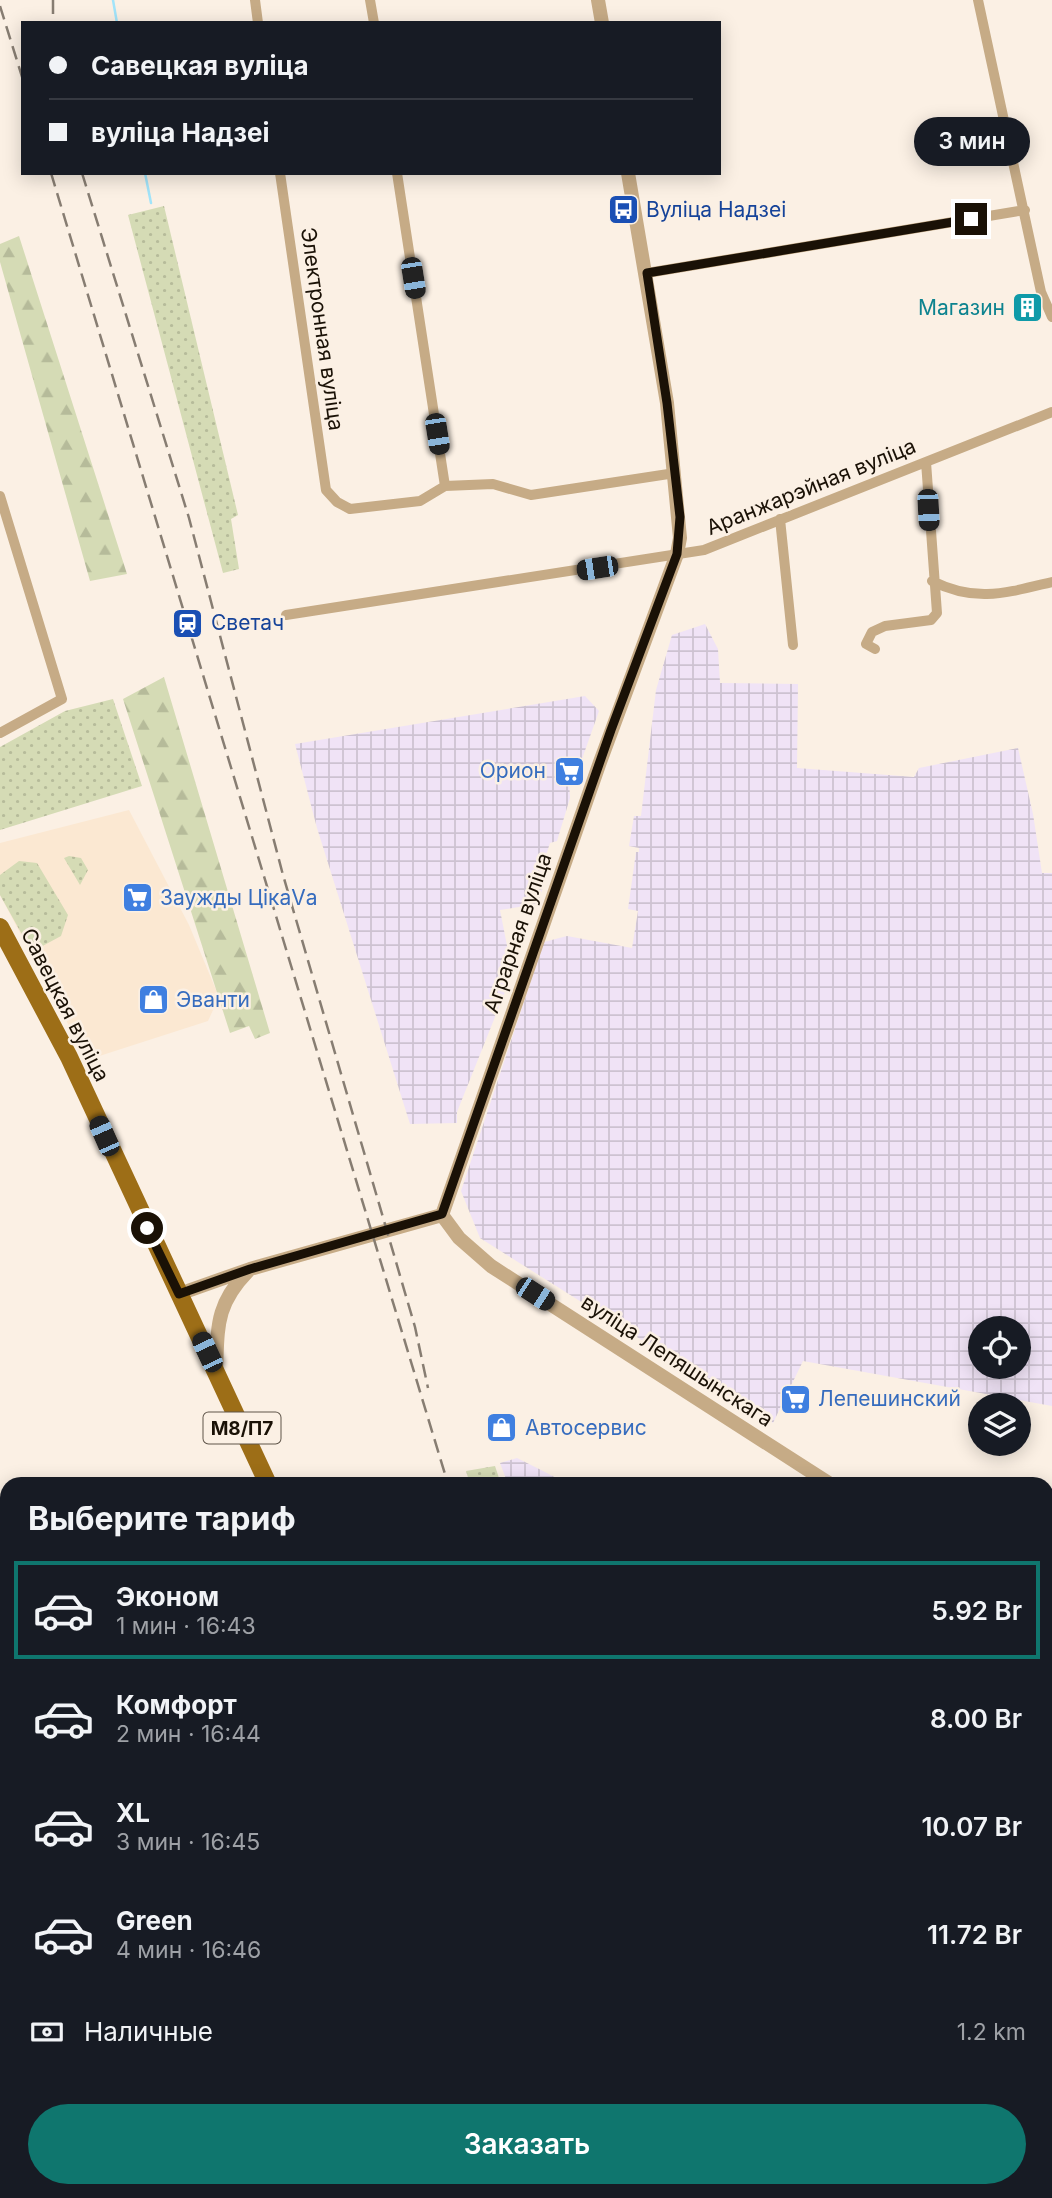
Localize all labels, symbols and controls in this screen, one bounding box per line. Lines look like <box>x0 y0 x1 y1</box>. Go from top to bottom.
text: Савецкая вуліца <box>91 50 309 81</box>
text: вуліца Надзеі <box>91 117 269 148</box>
callout: 3 мин <box>913 118 1029 166</box>
text: 3 мин <box>939 127 1005 155</box>
bus stop icon: Вуліца Надзеі <box>606 193 640 227</box>
place label: Вуліца Надзеі <box>646 197 786 222</box>
route end <box>955 203 987 235</box>
street label: Электронная вуліца <box>296 226 349 432</box>
car <box>400 256 427 300</box>
building icon: Магазин <box>1011 291 1045 325</box>
place label: Магазин <box>918 295 1005 320</box>
car <box>424 412 451 456</box>
street label: Аранжарэйная вуліца <box>702 433 919 540</box>
car <box>917 488 940 532</box>
car <box>575 554 620 582</box>
station icon: Светач <box>171 606 205 640</box>
place label: Светач <box>211 610 284 635</box>
supermarket icon: Орион <box>552 754 586 788</box>
place label: Орион <box>480 758 546 783</box>
street label: Аграрная вуліца <box>478 850 557 1016</box>
supermarket icon: Заужды ЦікаVа <box>120 881 154 915</box>
place label: Заужды ЦікаVа <box>160 885 318 910</box>
street label: Савецкая вуліца <box>16 924 115 1086</box>
shop icon: Эванти <box>136 983 170 1017</box>
place label: Эванти <box>176 987 250 1012</box>
car <box>86 1113 123 1159</box>
route start <box>131 1212 163 1244</box>
car <box>512 1274 559 1314</box>
street label: вуліца Лепяшынскага <box>577 1289 778 1432</box>
map controls <box>968 1316 1031 1456</box>
button: locate <box>968 1316 1031 1379</box>
car <box>189 1329 226 1375</box>
supermarket icon: Лепешинский <box>778 1382 812 1416</box>
place label: Лепешинский <box>818 1386 961 1411</box>
button: layers <box>968 1393 1031 1456</box>
shop icon: Автосервис <box>485 1411 519 1445</box>
road number: М8/П7 <box>204 1412 280 1444</box>
place label: Автосервис <box>525 1415 647 1440</box>
text: Выберите тариф <box>28 1499 296 1538</box>
icon: car <box>32 1579 95 1642</box>
text: Эконом <box>116 1581 219 1612</box>
text: 5.92 Br <box>931 1595 1022 1626</box>
text: 1 мин · 16:43 <box>116 1612 256 1640</box>
icon: car <box>32 1687 95 1750</box>
text: Комфорт <box>116 1689 237 1720</box>
text: 8.00 Br <box>930 1703 1022 1734</box>
text: 2 мин · 16:44 <box>116 1720 261 1748</box>
icon: car <box>32 1795 95 1858</box>
text: XL <box>116 1797 150 1828</box>
text: 10.07 Br <box>921 1811 1022 1842</box>
text: 3 мин · 16:45 <box>116 1828 260 1856</box>
icon: car <box>32 1903 95 1966</box>
text: Green <box>116 1905 193 1936</box>
text: 11.72 Br <box>927 1919 1022 1950</box>
text: 4 мин · 16:46 <box>116 1936 261 1964</box>
icon: cash <box>28 2013 66 2051</box>
text: Наличные <box>84 2016 213 2047</box>
text: 1.2 km <box>957 2018 1026 2046</box>
button: Заказать <box>28 2104 1026 2184</box>

